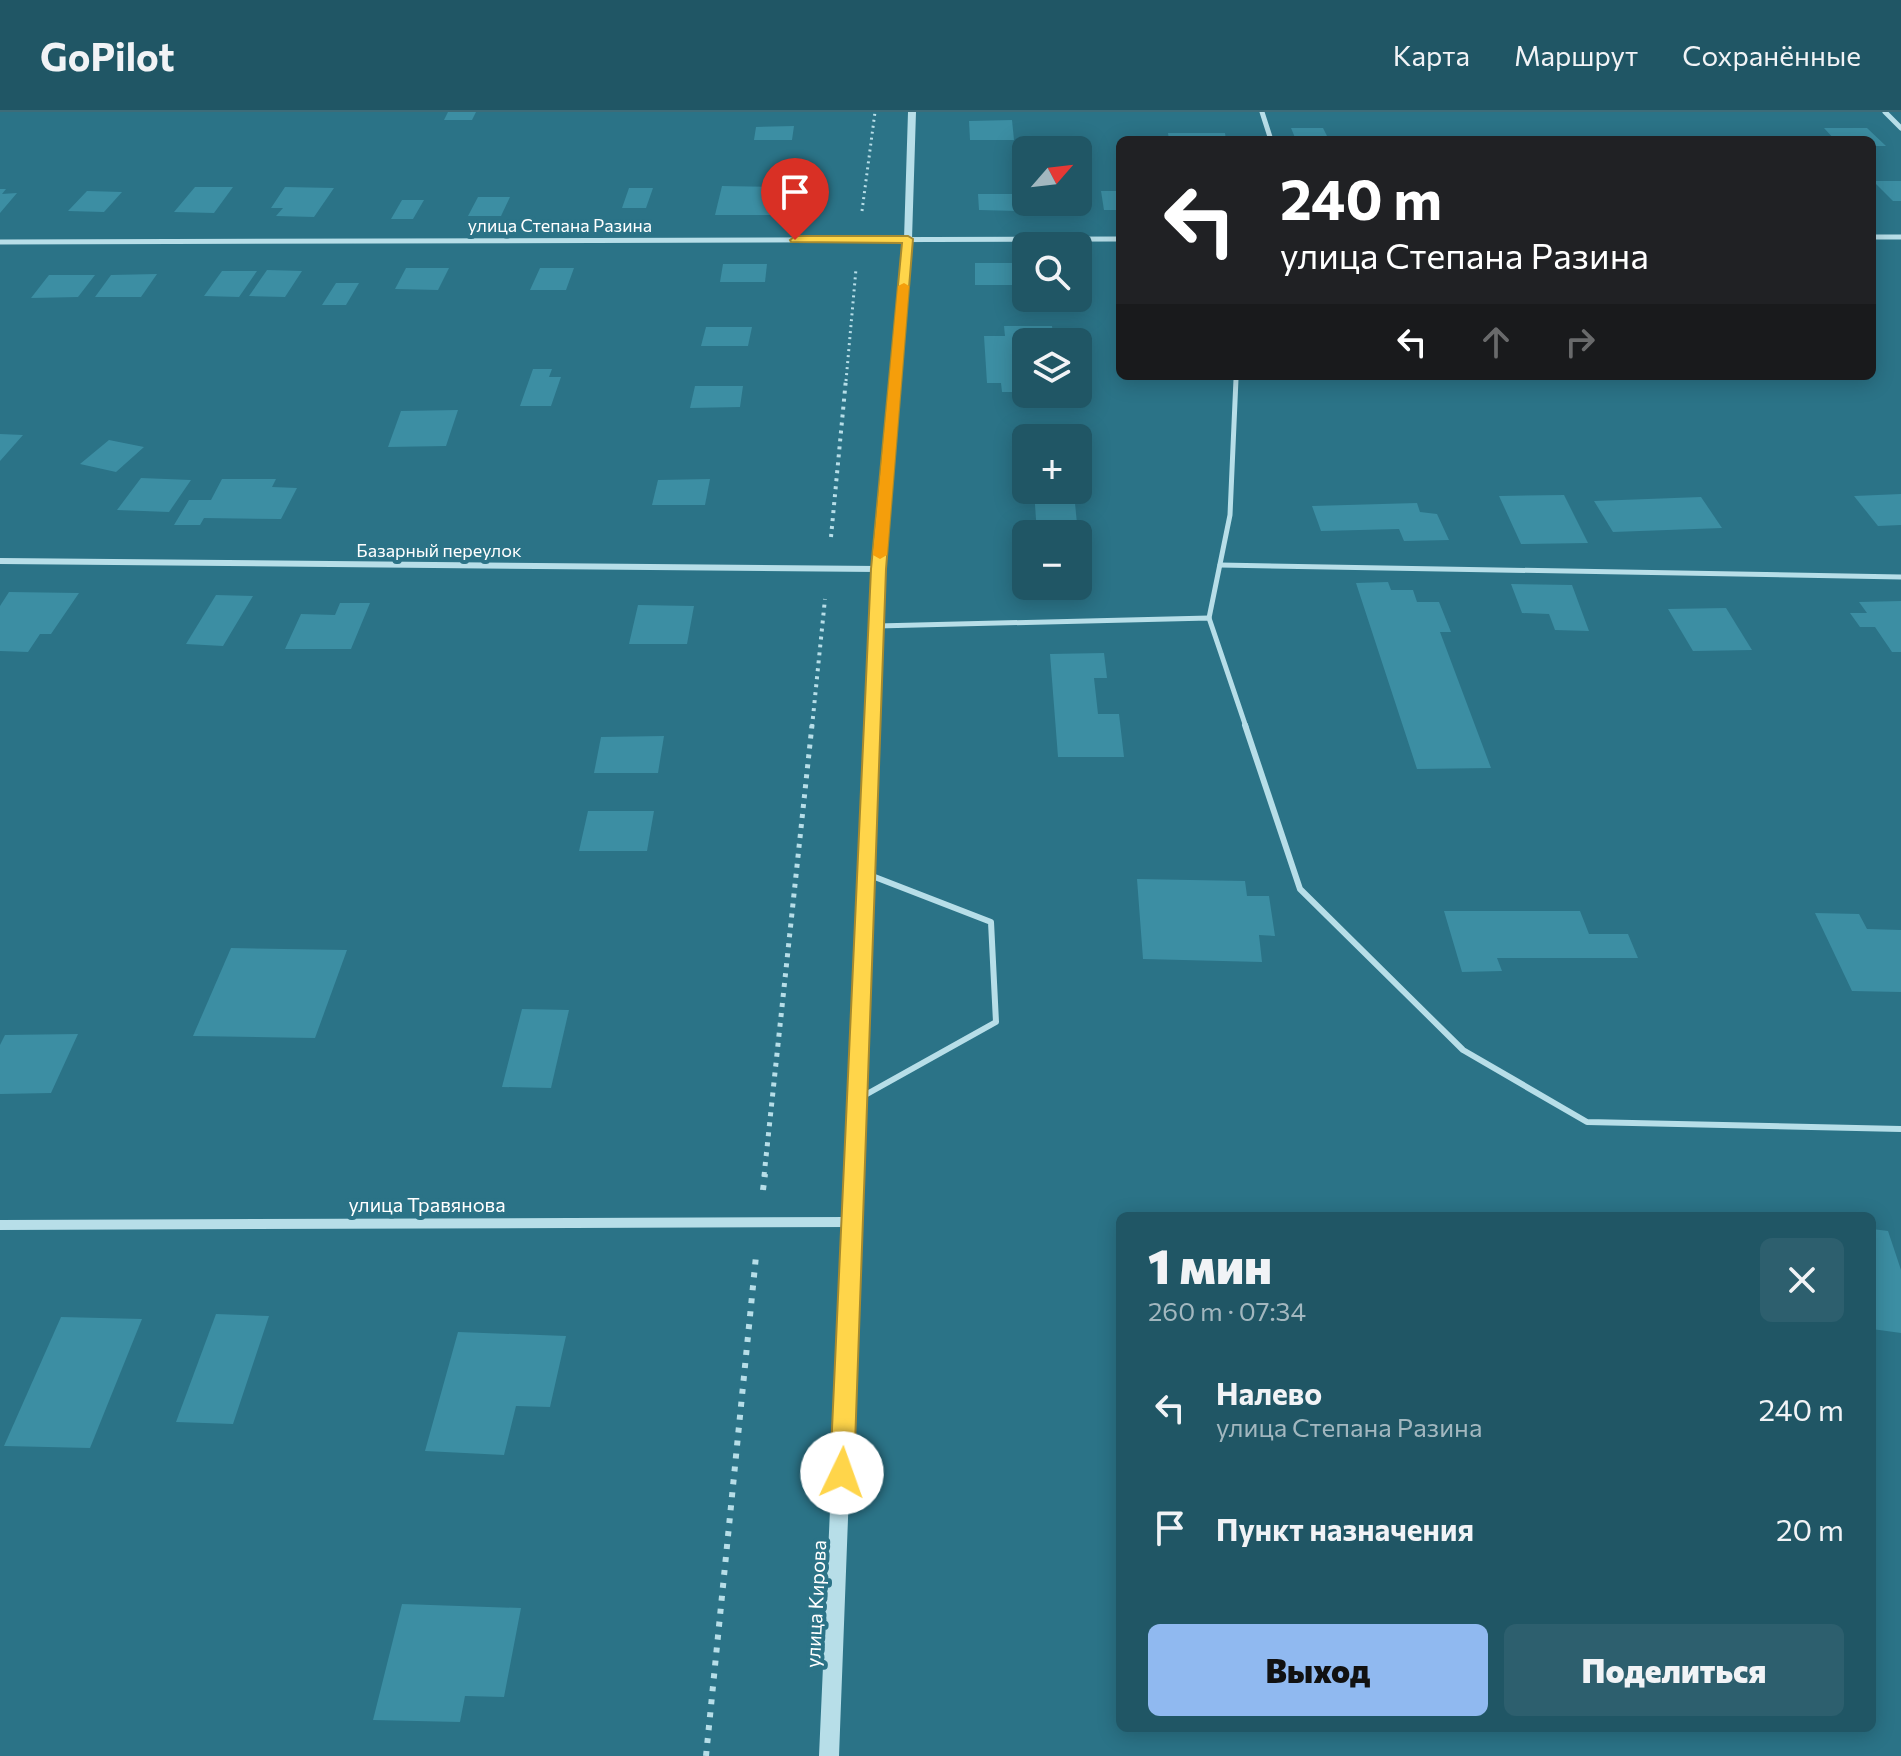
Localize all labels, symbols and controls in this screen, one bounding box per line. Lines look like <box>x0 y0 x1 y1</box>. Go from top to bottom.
text: GoPilot <box>40 32 175 79</box>
text: Карта <box>1393 38 1470 72</box>
text: Маршрут <box>1514 38 1638 72</box>
text: Сохранённые <box>1682 38 1861 72</box>
north arrow <box>1012 136 1092 216</box>
map controls <box>1012 136 1092 600</box>
pin <box>761 158 829 240</box>
text: 240 m <box>1280 163 1442 232</box>
icon: left <box>1148 168 1252 272</box>
icon: arrive <box>773 170 817 214</box>
street label: улица Степана Разина <box>468 214 652 236</box>
button: search <box>1012 232 1092 312</box>
text: улица Степана Разина <box>1280 232 1649 276</box>
icon: left <box>1390 320 1434 364</box>
icon: ahead <box>1474 320 1518 364</box>
icon: right <box>1558 320 1602 364</box>
button: layers <box>1012 328 1092 408</box>
button: + <box>1012 424 1092 504</box>
button: − <box>1012 520 1092 600</box>
street label: Базарный переулок <box>356 539 522 561</box>
street label: улица Травянова <box>348 1192 506 1216</box>
text: 1 мин <box>1148 1235 1272 1294</box>
button: close <box>1760 1238 1844 1322</box>
text: 260 m · 07:34 <box>1148 1295 1306 1326</box>
text: Налево <box>1216 1374 1322 1411</box>
icon: left <box>1148 1386 1192 1430</box>
text: 240 m <box>1758 1390 1844 1427</box>
text: улица Степана Разина <box>1216 1411 1482 1442</box>
position arrow <box>800 1431 884 1515</box>
icon: arrive <box>1148 1506 1192 1550</box>
text: Пункт назначения <box>1216 1510 1474 1547</box>
text: 20 m <box>1776 1510 1844 1547</box>
street label: улица Кирова <box>800 1539 830 1669</box>
button: Выход <box>1148 1624 1488 1716</box>
button: Поделиться <box>1504 1624 1844 1716</box>

